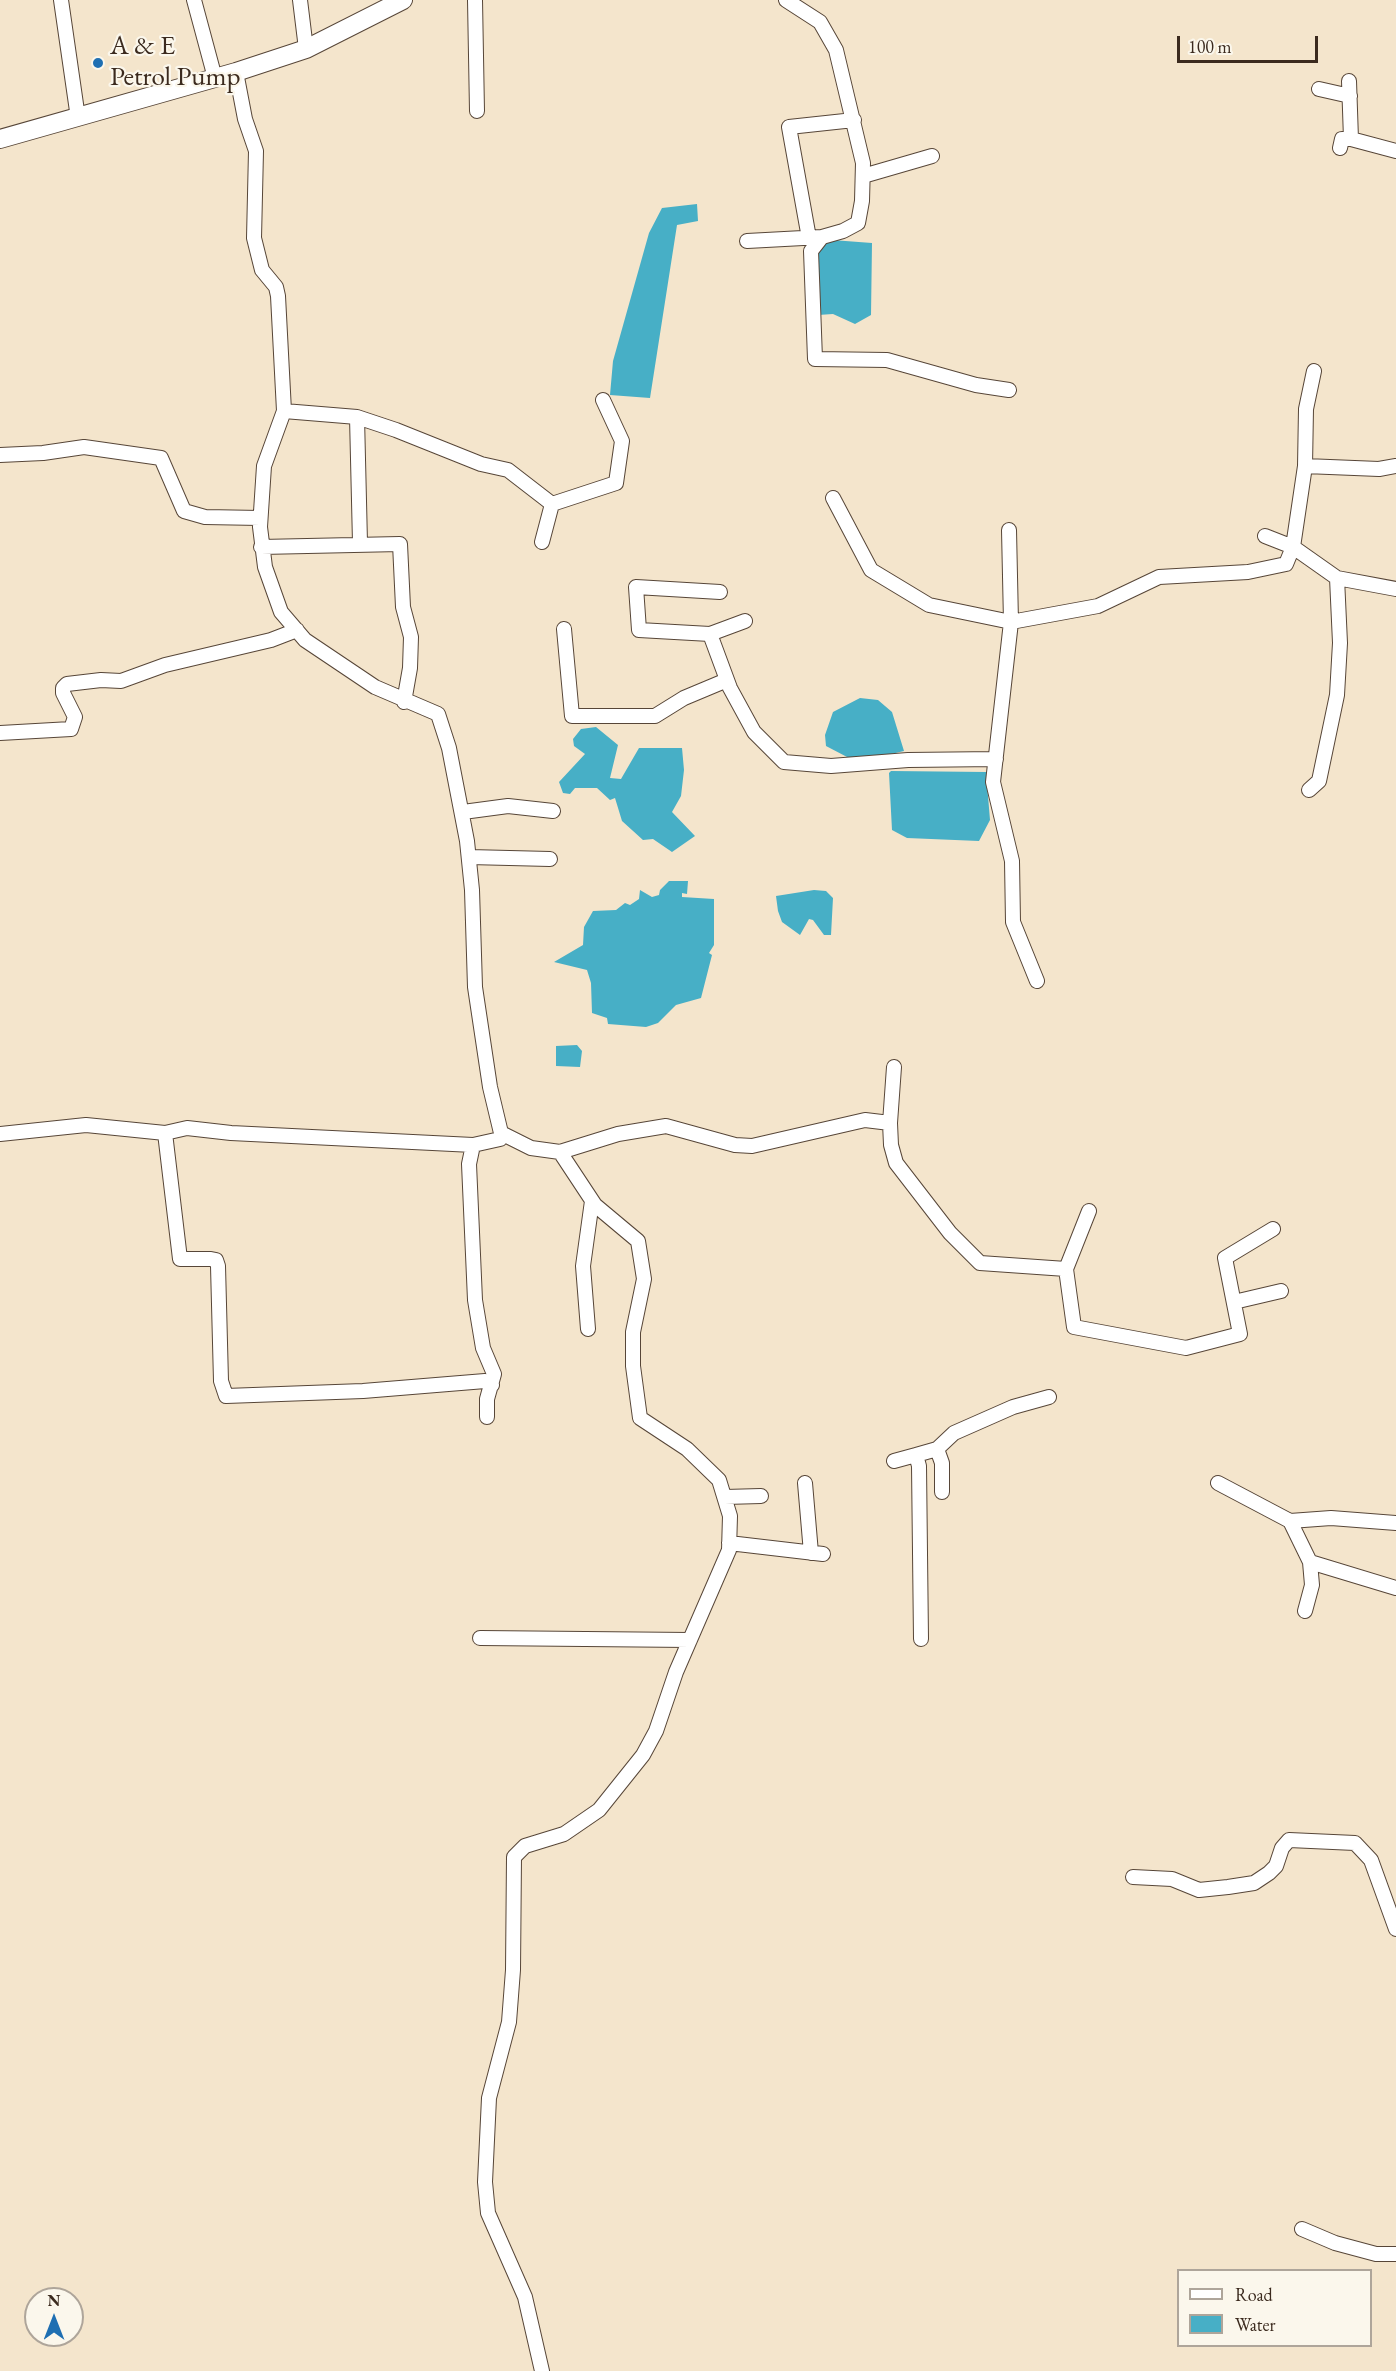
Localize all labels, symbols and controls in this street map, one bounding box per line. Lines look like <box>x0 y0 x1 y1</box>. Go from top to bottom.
scale bar <box>1180 24 1321 62</box>
place label: A & E Petrol Pump <box>110 31 241 94</box>
text: 100 m <box>1188 35 1232 58</box>
marker: A & E Petrol Pump <box>91 56 105 70</box>
legend <box>1177 2269 1372 2347</box>
text: Road <box>1235 2283 1273 2306</box>
north arrow <box>24 2287 84 2347</box>
text: N <box>48 2290 60 2311</box>
text: Water <box>1235 2313 1276 2336</box>

